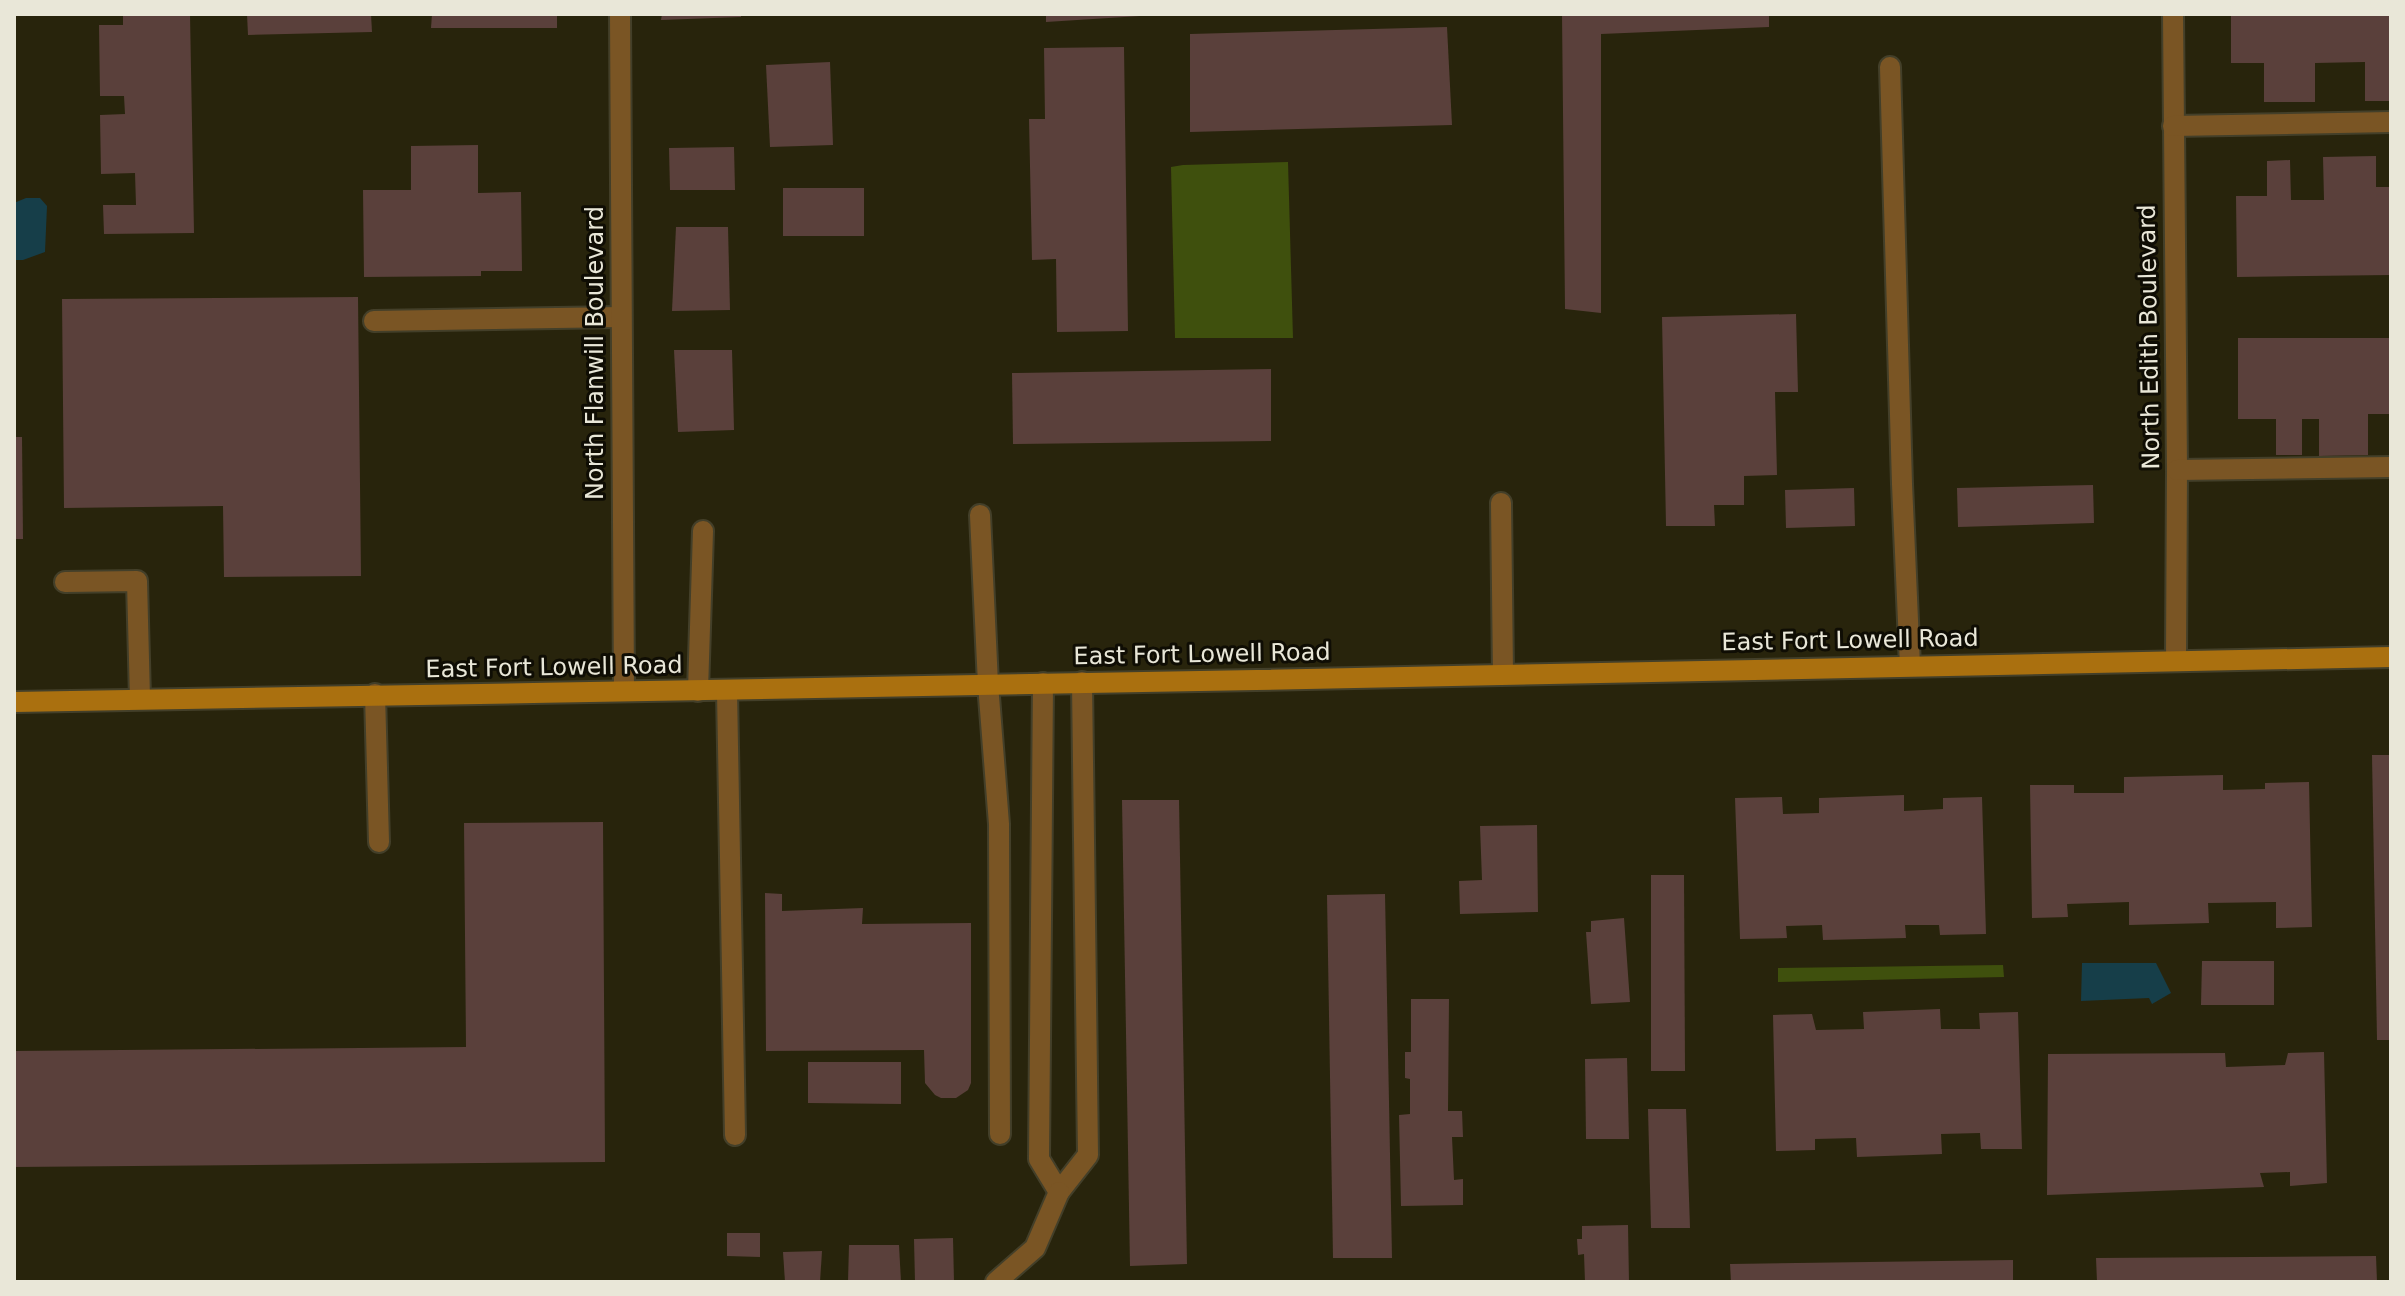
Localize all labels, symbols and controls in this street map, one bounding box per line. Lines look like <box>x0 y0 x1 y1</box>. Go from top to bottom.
street label: North Edith Boulevard <box>2133 204 2165 470</box>
street label: North Flanwill Boulevard <box>581 206 609 500</box>
street label: East Fort Lowell Road <box>1721 624 1979 656</box>
street label: East Fort Lowell Road <box>1073 638 1331 670</box>
street label: East Fort Lowell Road <box>425 651 683 683</box>

